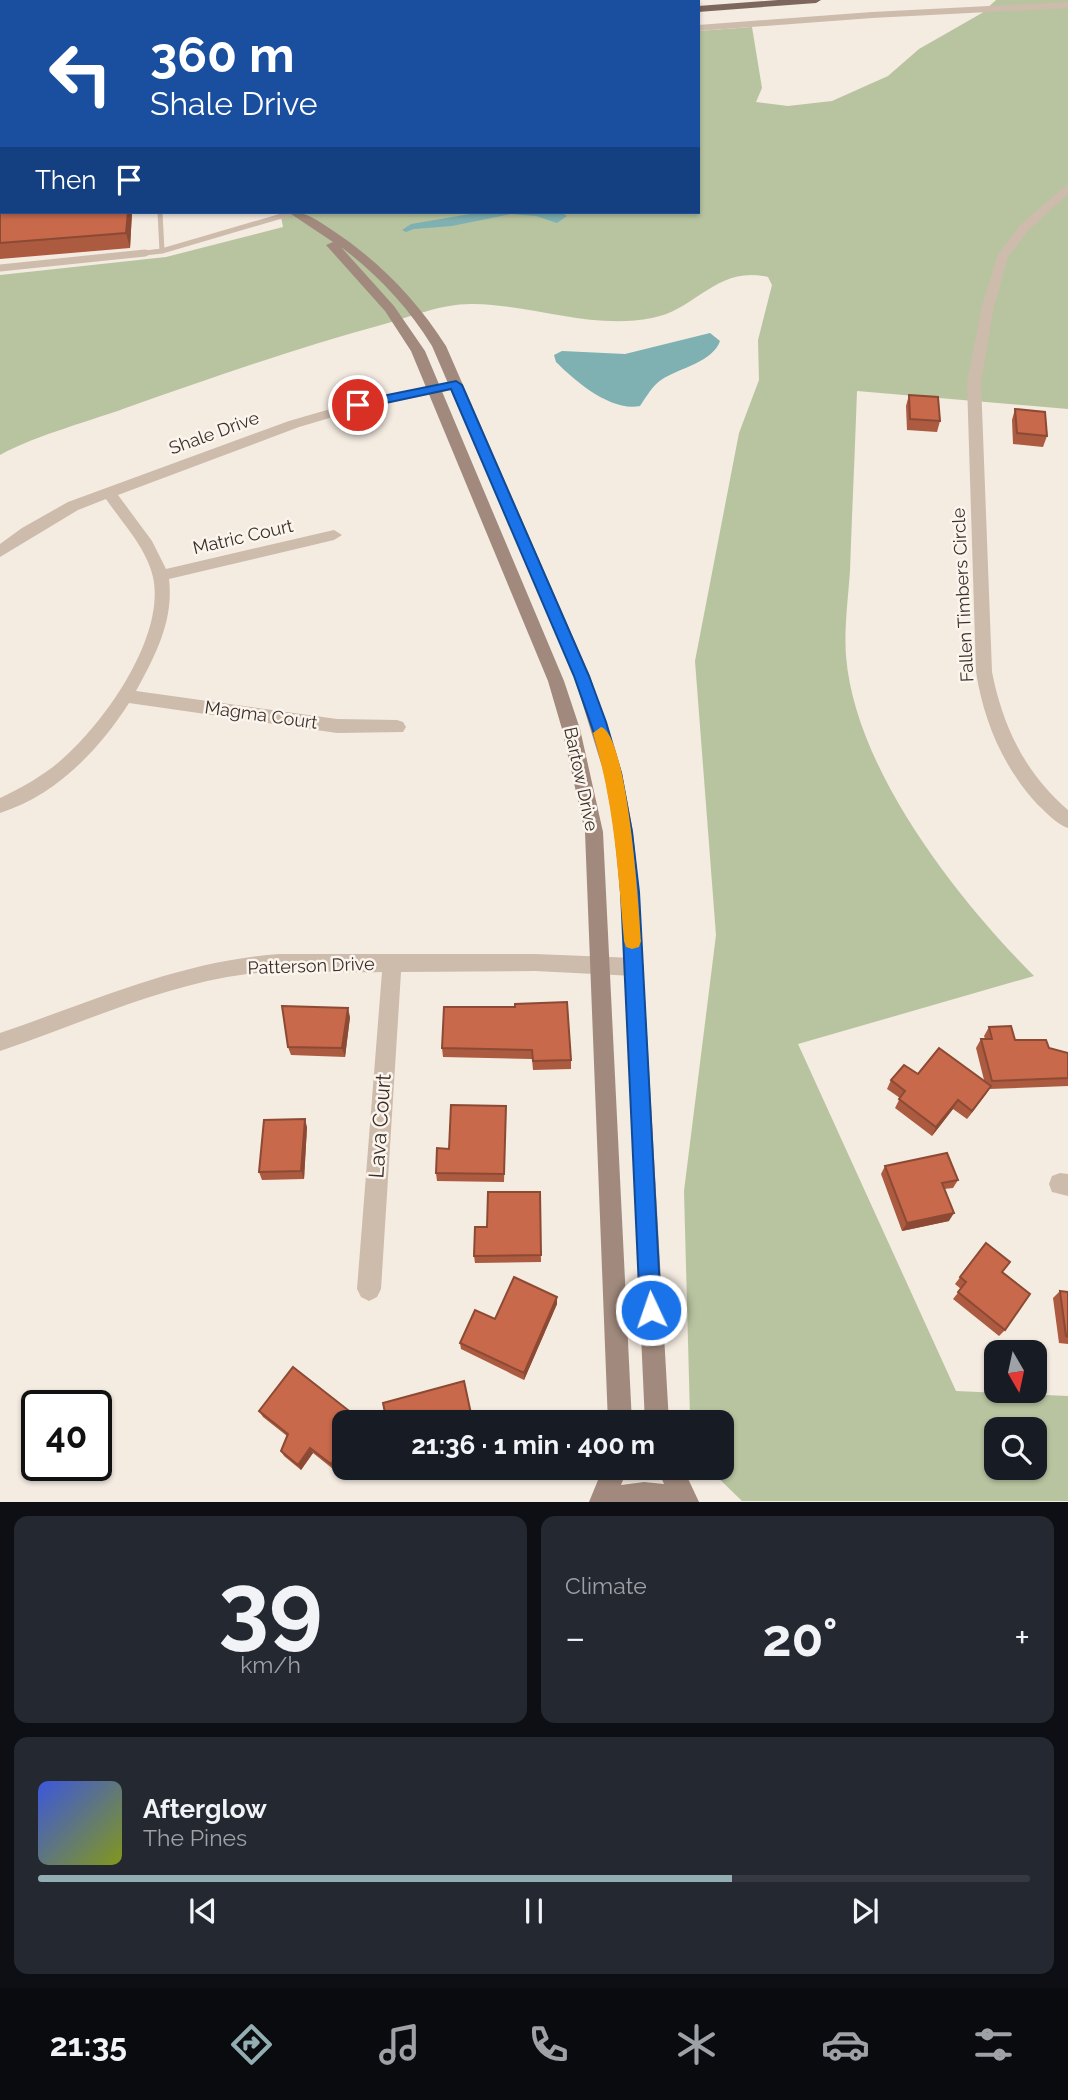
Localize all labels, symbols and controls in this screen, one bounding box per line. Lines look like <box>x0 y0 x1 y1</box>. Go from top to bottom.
text: 360 m <box>150 26 295 83</box>
icon: left <box>35 28 126 119</box>
text: Shale Drive <box>150 85 318 122</box>
icon: arrive <box>110 161 148 199</box>
text: Then <box>35 165 96 195</box>
pin <box>328 375 388 435</box>
icon: arrive <box>339 386 377 424</box>
street label: Shale Drive <box>166 406 262 459</box>
street label: Fallen Timbers Circle <box>947 507 978 683</box>
street label: Matric Court <box>191 515 295 558</box>
street label: Magma Court <box>203 696 319 733</box>
street label: Bartow Drive <box>560 725 603 833</box>
street label: Patterson Drive <box>247 953 375 978</box>
street label: Lava Court <box>363 1073 396 1179</box>
position arrow <box>614 1273 688 1347</box>
north arrow <box>984 1340 1046 1404</box>
map controls <box>984 1340 1047 1480</box>
speed limit sign: 40 <box>21 1390 112 1481</box>
button: search <box>984 1417 1047 1480</box>
text: 21:36 · 1 min · 400 m <box>411 1430 655 1460</box>
text: 39 <box>218 1552 323 1659</box>
text: Climate <box>565 1572 647 1599</box>
text: 20° <box>762 1607 838 1668</box>
text: − <box>565 1615 585 1660</box>
text: + <box>1014 1615 1030 1660</box>
text: km/h <box>240 1651 301 1678</box>
text: Afterglow <box>143 1794 267 1824</box>
text: The Pines <box>143 1824 247 1851</box>
icon: previous <box>184 1892 222 1930</box>
icon: pause <box>515 1892 553 1930</box>
icon: next <box>846 1892 884 1930</box>
icon: directions <box>227 2020 276 2069</box>
icon: music <box>375 2020 424 2069</box>
icon: phone <box>524 2020 573 2069</box>
icon: climate <box>672 2020 721 2069</box>
icon: car <box>821 2020 870 2069</box>
icon: filters <box>969 2020 1018 2069</box>
text: 21:35 <box>50 2026 127 2063</box>

